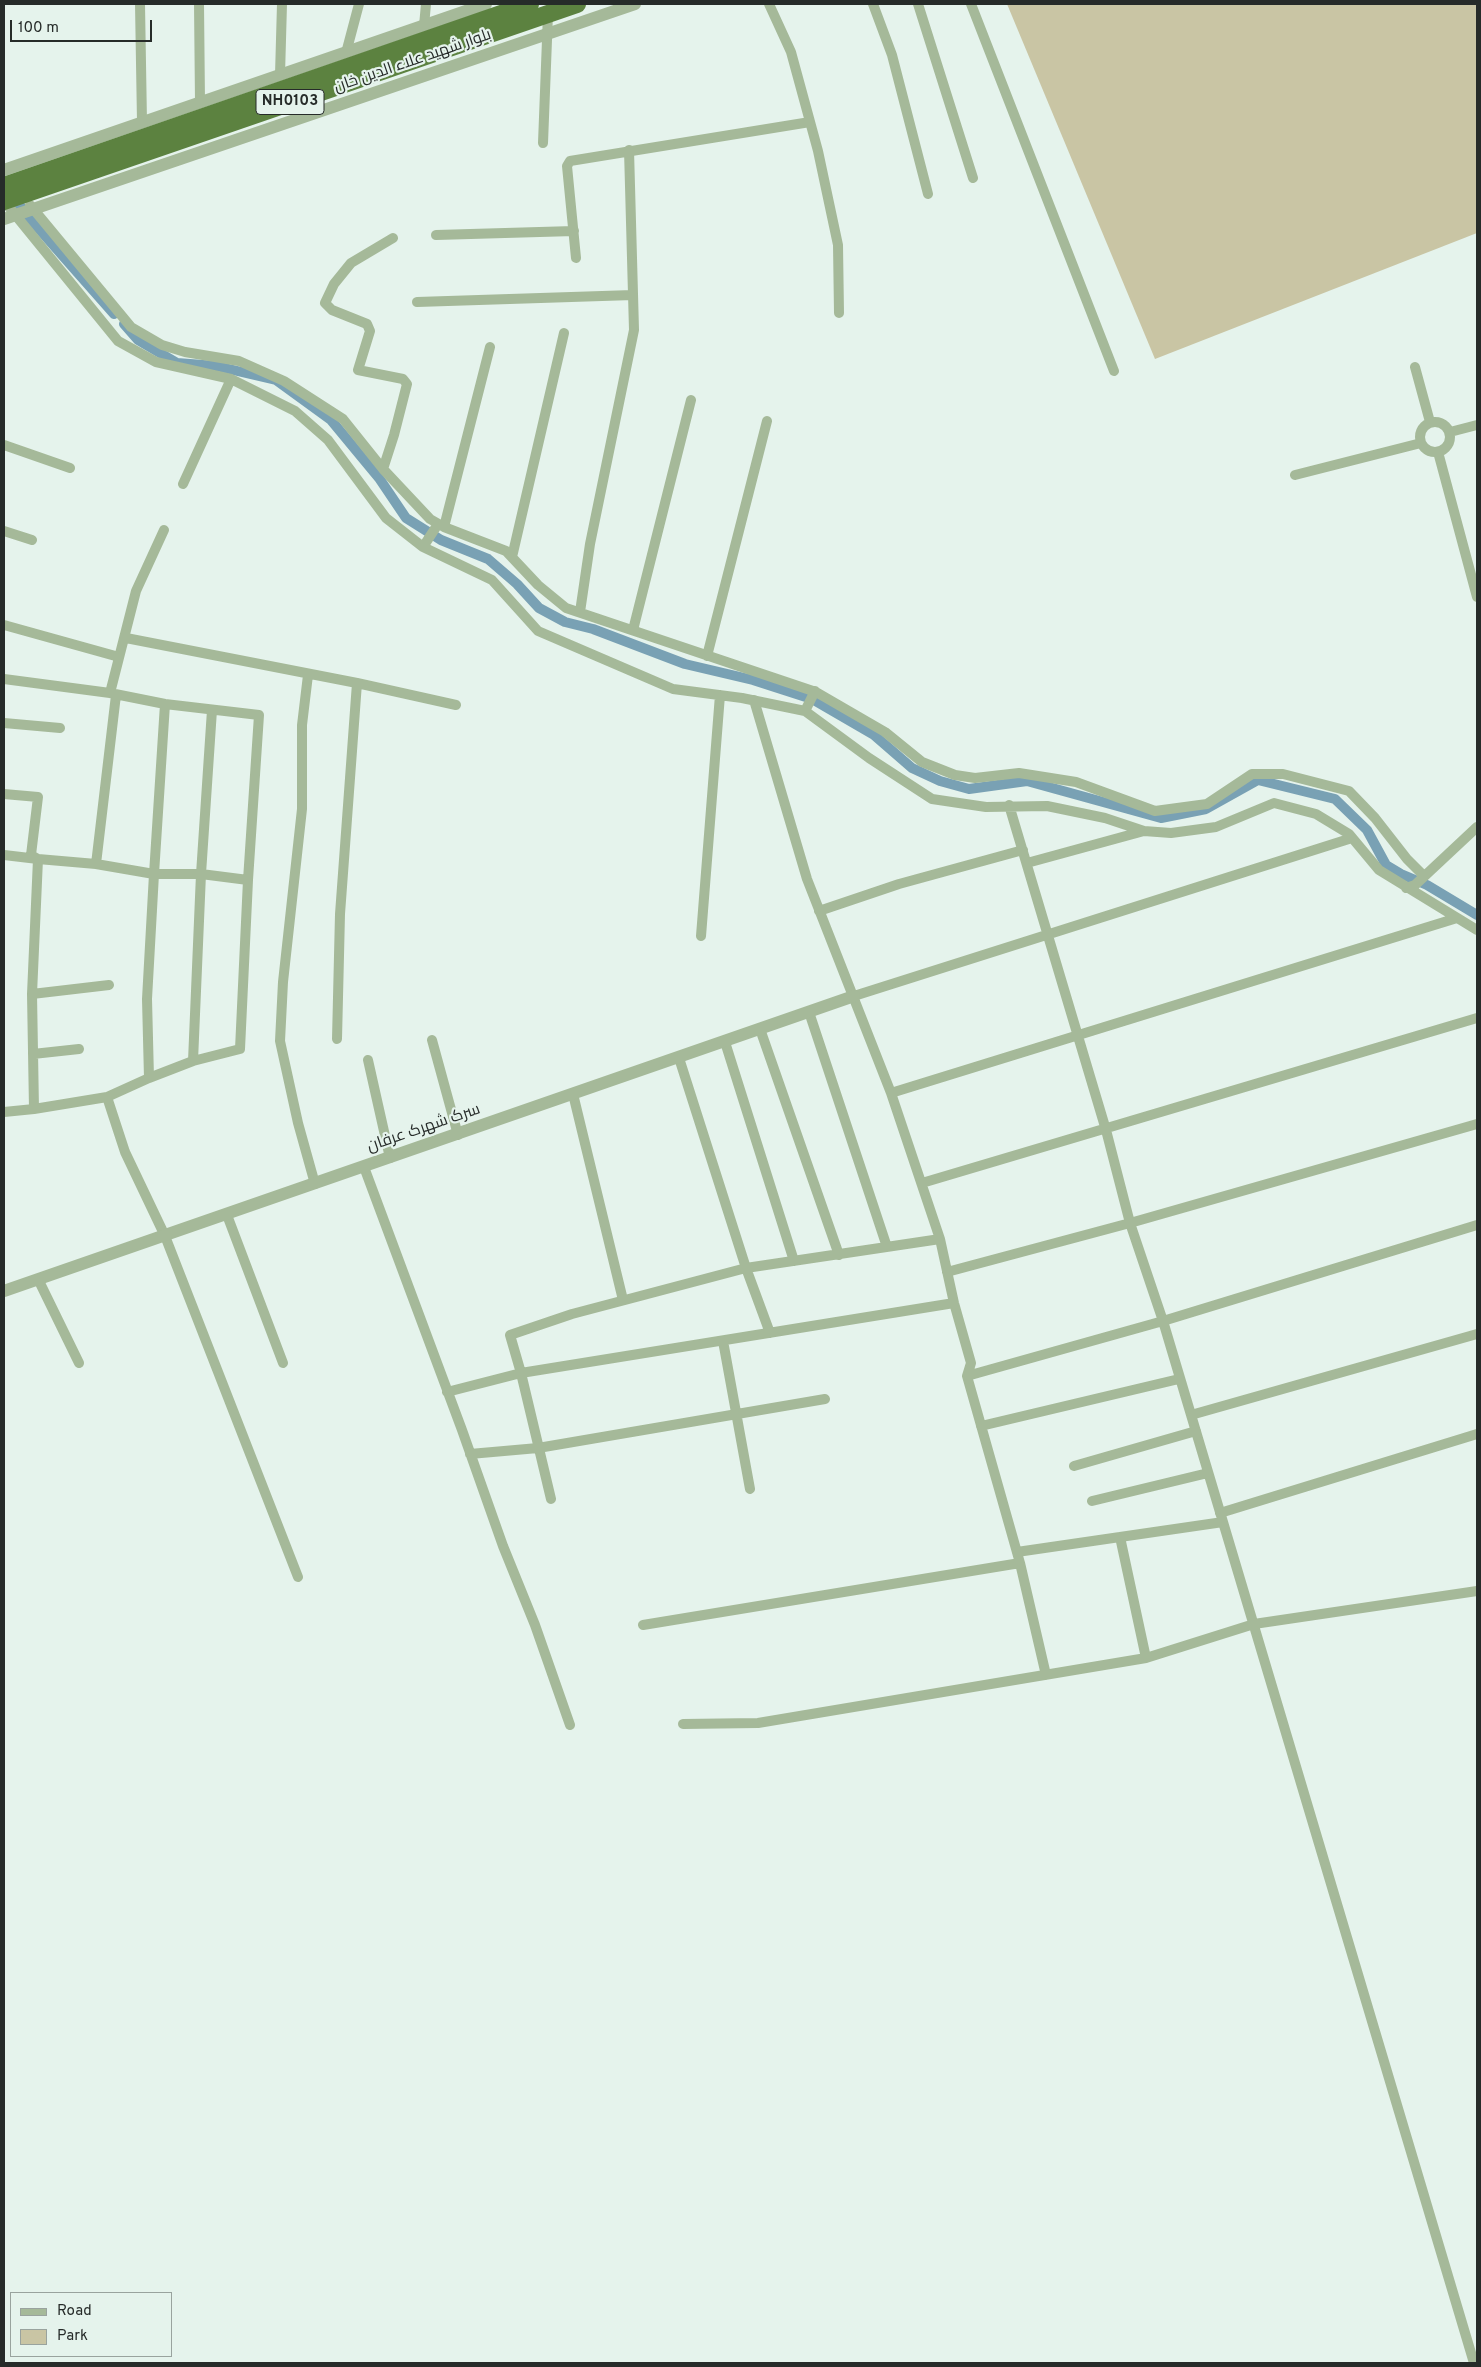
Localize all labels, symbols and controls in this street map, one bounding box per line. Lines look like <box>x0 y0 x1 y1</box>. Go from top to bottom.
scale bar <box>12 10 155 42</box>
text: 100 m <box>18 19 59 38</box>
street label: بلوار شهید علاء الدین خان <box>332 26 494 98</box>
road number: NH0103 <box>256 90 324 114</box>
street label: سرک شهرک عرفان <box>365 1101 483 1157</box>
legend <box>10 2292 172 2357</box>
text: Road <box>57 2302 92 2321</box>
text: Park <box>57 2327 88 2346</box>

